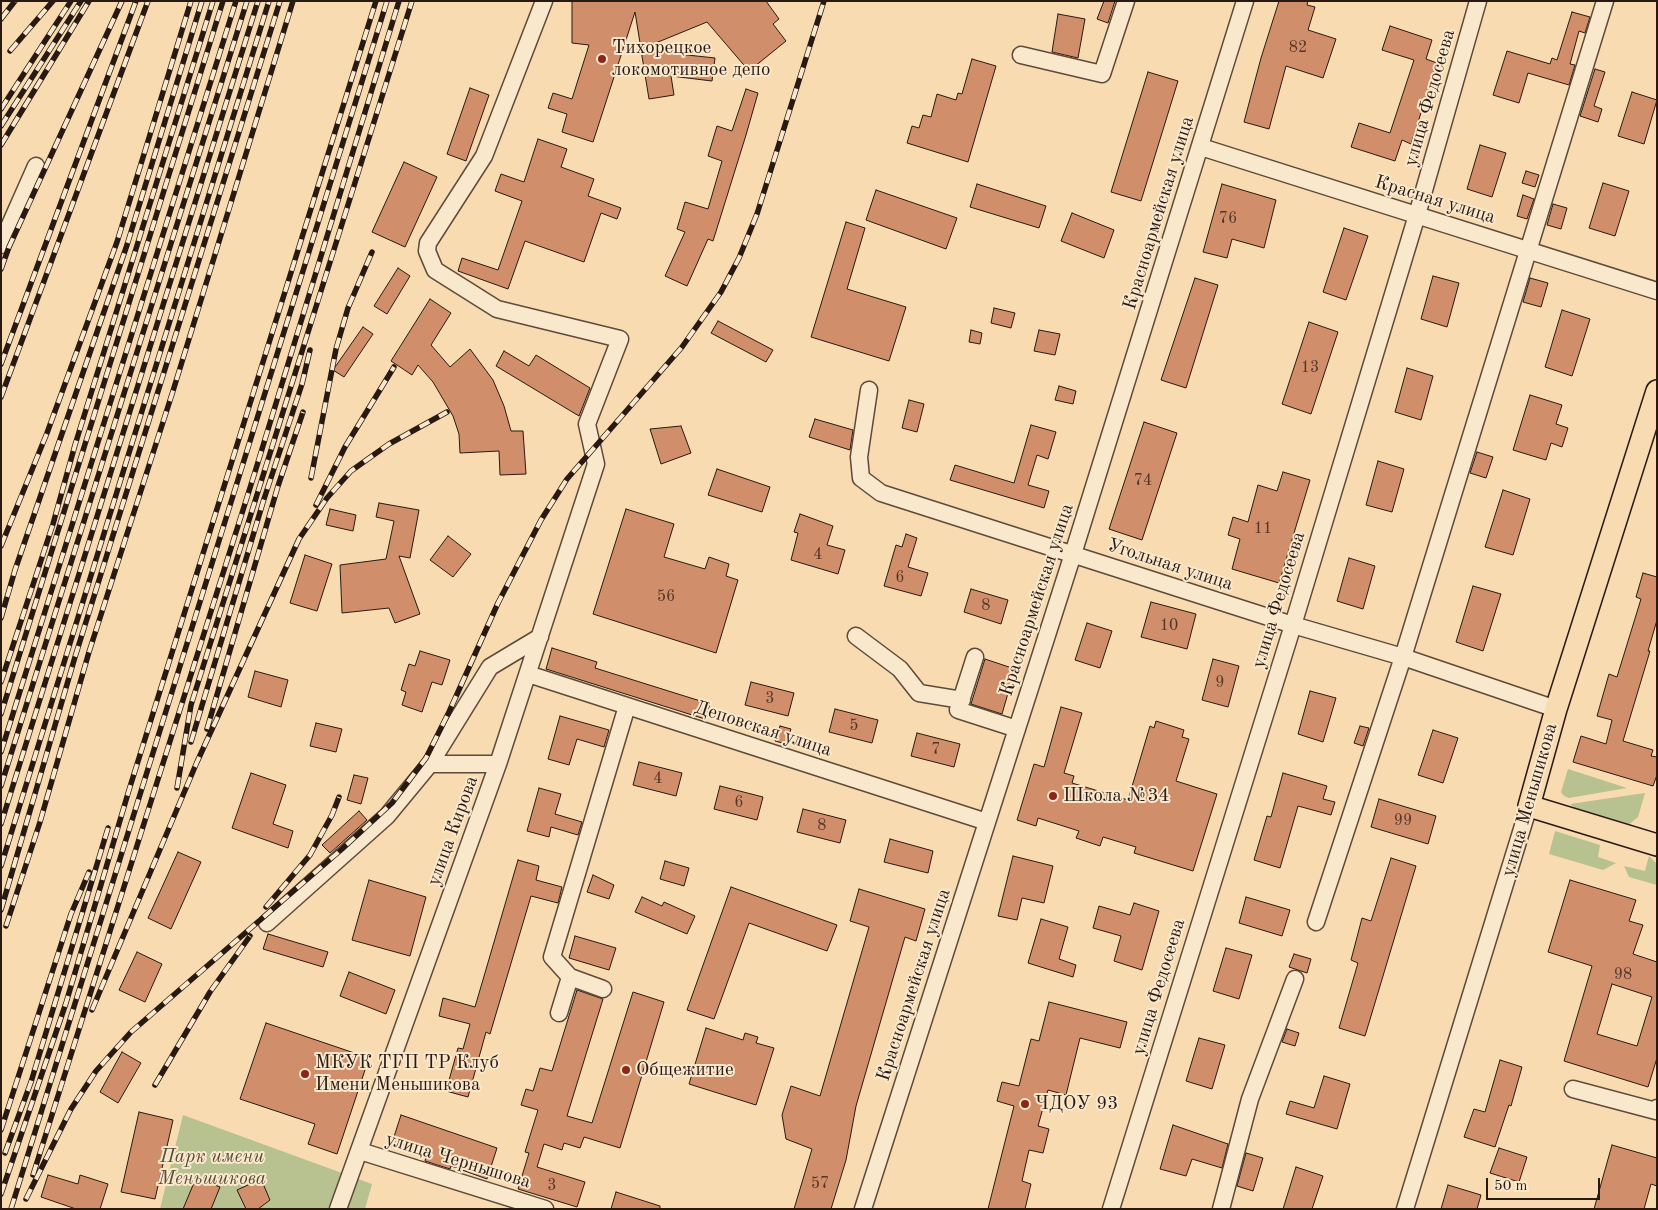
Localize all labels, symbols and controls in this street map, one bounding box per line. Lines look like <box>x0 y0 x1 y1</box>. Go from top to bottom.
street label: улица Федосеева <box>1400 27 1460 169</box>
place label: Тихорецкое локомотивное депо <box>612 37 770 81</box>
house number: 82 <box>1289 38 1307 58</box>
marker: Тихорецкое локомотивное депо <box>596 53 608 65</box>
street label: Красноармейская улица <box>1119 113 1199 313</box>
street label: Красная улица <box>1372 171 1498 229</box>
house number: 76 <box>1219 209 1237 229</box>
house number: 13 <box>1301 358 1319 378</box>
house number: 74 <box>1134 471 1152 491</box>
street label: Красноармейская улица <box>995 501 1079 699</box>
house number: 11 <box>1254 519 1272 539</box>
street label: улица Федосеева <box>1247 529 1311 671</box>
street label: Угольная улица <box>1104 534 1236 596</box>
house number: 4 <box>813 545 823 565</box>
house number: 6 <box>895 568 905 588</box>
house number: 56 <box>657 587 675 607</box>
house number: 8 <box>981 596 991 616</box>
house number: 10 <box>1160 616 1178 636</box>
house number: 9 <box>1215 673 1225 693</box>
house number: 3 <box>765 689 775 709</box>
street label: Деповская улица <box>692 696 834 762</box>
house number: 5 <box>849 716 859 736</box>
street label: улица Меньшикова <box>1497 720 1563 880</box>
house number: 7 <box>931 740 941 760</box>
house number: 4 <box>653 769 663 789</box>
street label: улица Кирова <box>422 773 484 889</box>
place label: Школа №34 <box>1063 785 1170 807</box>
marker: Школа №34 <box>1047 790 1059 802</box>
house number: 6 <box>734 793 744 813</box>
house number: 99 <box>1394 811 1412 831</box>
house number: 8 <box>817 816 827 836</box>
street label: Красноармейская улица <box>872 886 956 1084</box>
street label: улица Федосеева <box>1127 916 1191 1058</box>
house number: 98 <box>1614 965 1632 985</box>
place label: МКУК ТГП ТР Клуб Имени Меньшикова <box>315 1052 499 1096</box>
place label: Общежитие <box>636 1059 734 1081</box>
marker: Общежитие <box>620 1064 632 1076</box>
marker: МКУК ТГП ТР Клуб Имени Меньшикова <box>299 1068 311 1080</box>
place label: ЧДОУ 93 <box>1035 1093 1118 1115</box>
marker: ЧДОУ 93 <box>1019 1098 1031 1110</box>
street label: улица Чернышова <box>383 1128 533 1194</box>
park label: Парк имени Меньшикова <box>158 1146 266 1190</box>
scale bar <box>1488 1168 1602 1200</box>
house number: 57 <box>811 1174 829 1194</box>
house number: 3 <box>547 1176 557 1196</box>
text: 50 m <box>1494 1179 1528 1194</box>

